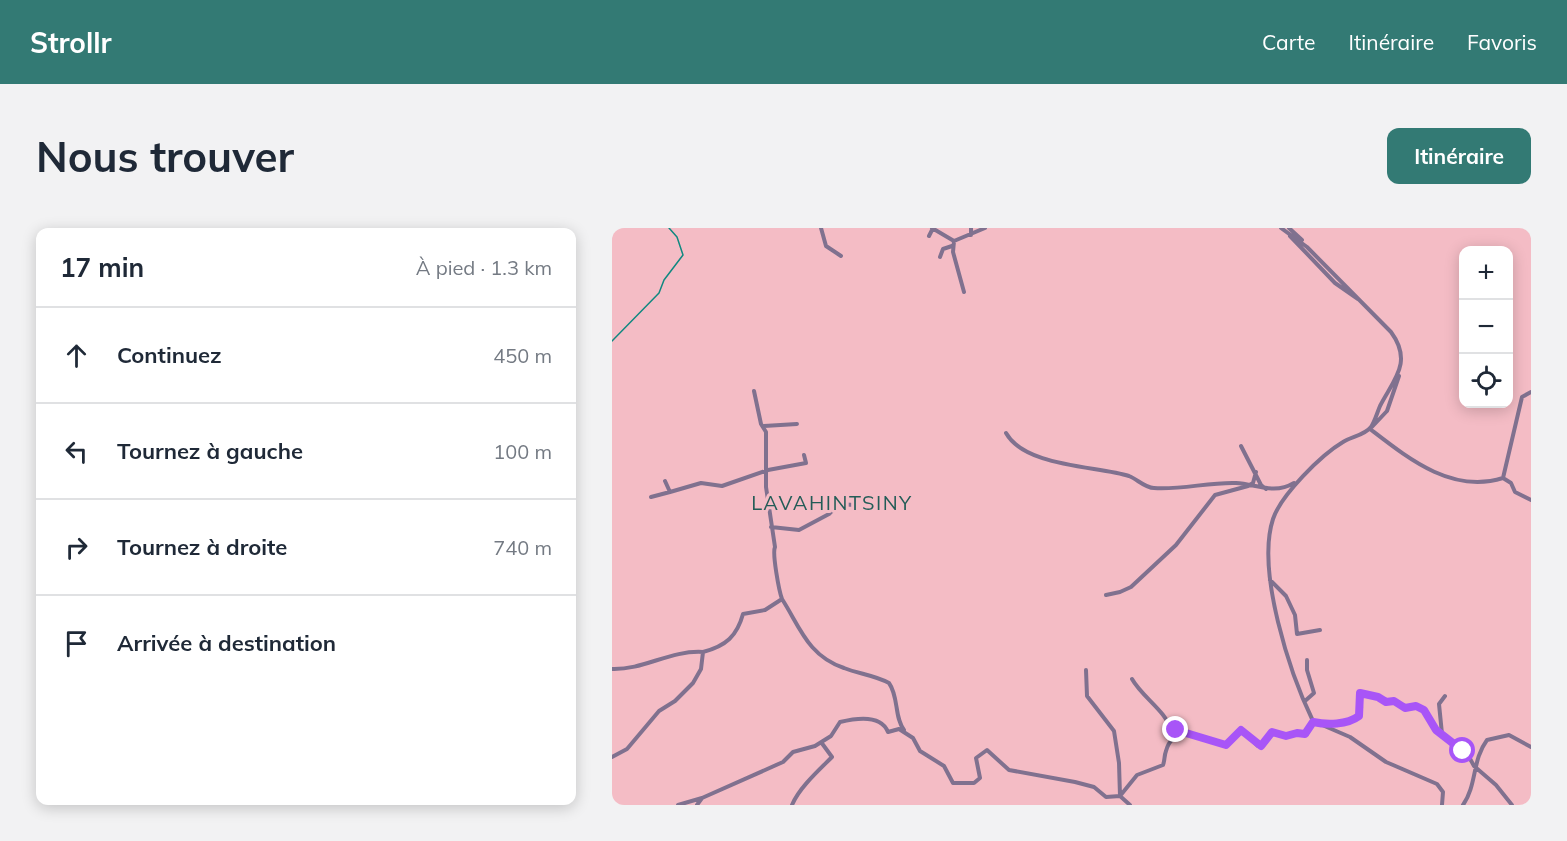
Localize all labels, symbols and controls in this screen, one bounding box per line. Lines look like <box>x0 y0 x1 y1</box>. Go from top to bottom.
text: Strollr <box>30 25 112 60</box>
text: Carte <box>1262 29 1316 55</box>
text: Itinéraire <box>1349 29 1434 55</box>
text: Favoris <box>1467 29 1537 55</box>
button: Itinéraire <box>1387 128 1531 184</box>
text: Nous trouver <box>36 130 294 183</box>
map controls <box>1459 246 1513 408</box>
button: + <box>1459 246 1513 300</box>
text: 17 min <box>60 251 144 284</box>
text: À pied · 1.3 km <box>416 255 552 280</box>
button: − <box>1459 300 1513 354</box>
icon: ahead <box>60 339 93 372</box>
text: Continuez <box>117 341 222 369</box>
text: 450 m <box>493 343 552 368</box>
button: locate <box>1459 354 1513 408</box>
icon: left <box>60 435 93 468</box>
text: Tournez à gauche <box>117 437 303 465</box>
text: 100 m <box>493 439 552 464</box>
district label: LAVAHINTSINY <box>751 490 913 515</box>
icon: right <box>60 531 93 564</box>
text: Tournez à droite <box>117 533 287 561</box>
text: 740 m <box>493 535 552 560</box>
icon: arrive <box>60 627 93 660</box>
text: Arrivée à destination <box>117 629 336 657</box>
route end <box>1162 716 1188 742</box>
route start <box>1449 737 1475 763</box>

